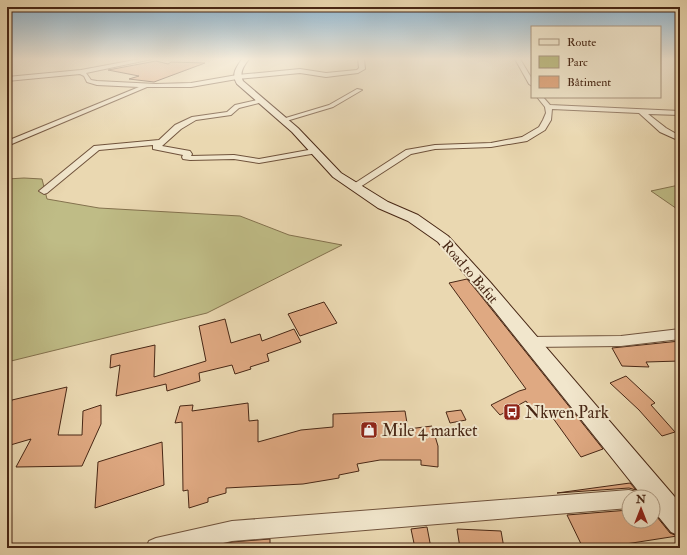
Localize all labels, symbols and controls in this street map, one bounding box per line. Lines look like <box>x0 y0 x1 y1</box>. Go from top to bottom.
legend <box>531 26 661 98</box>
text: Route <box>567 35 596 50</box>
text: Parc <box>567 55 588 70</box>
text: Bâtiment <box>567 75 611 90</box>
street label: Road to Bafut <box>438 237 502 307</box>
bus stop icon: Nkwen Park <box>502 402 522 422</box>
place label: Nkwen Park <box>525 402 609 423</box>
shop icon: Mile 4 market <box>359 420 379 440</box>
place label: Mile 4 market <box>382 420 478 441</box>
north arrow <box>621 489 661 529</box>
text: N <box>635 493 647 506</box>

